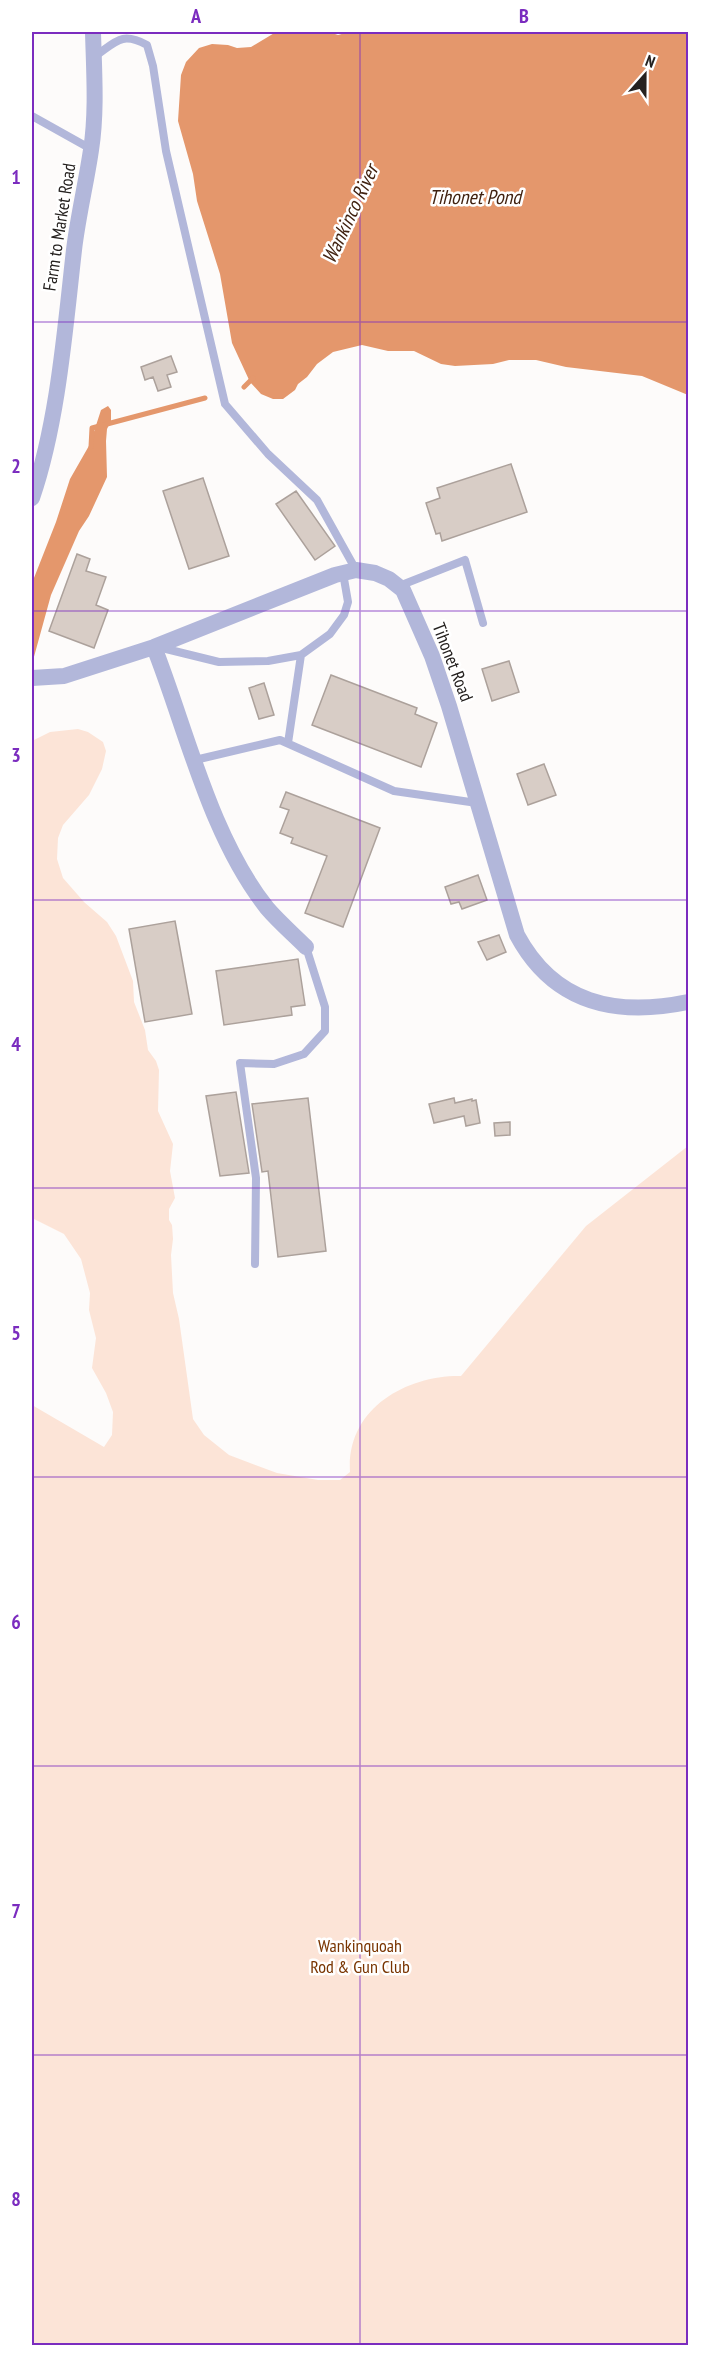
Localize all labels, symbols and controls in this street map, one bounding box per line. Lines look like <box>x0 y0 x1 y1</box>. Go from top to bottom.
text: A <box>190 3 202 29</box>
text: B <box>519 3 529 29</box>
north arrow <box>615 45 675 105</box>
text: N <box>643 50 658 72</box>
water label: Wankinco River <box>316 158 385 267</box>
street label: Farm to Market Road <box>38 162 80 292</box>
text: 1 <box>11 164 21 190</box>
water label: Tihonet Pond <box>429 184 523 210</box>
text: 2 <box>11 453 21 479</box>
street label: Tihonet Road <box>427 619 479 705</box>
text: 3 <box>11 742 21 768</box>
text: 4 <box>11 1031 21 1057</box>
text: 5 <box>11 1320 21 1346</box>
text: 6 <box>11 1609 21 1635</box>
text: 7 <box>11 1898 21 1924</box>
park label: Wankinquoah Rod & Gun Club <box>310 1934 410 1978</box>
text: 8 <box>11 2186 21 2212</box>

